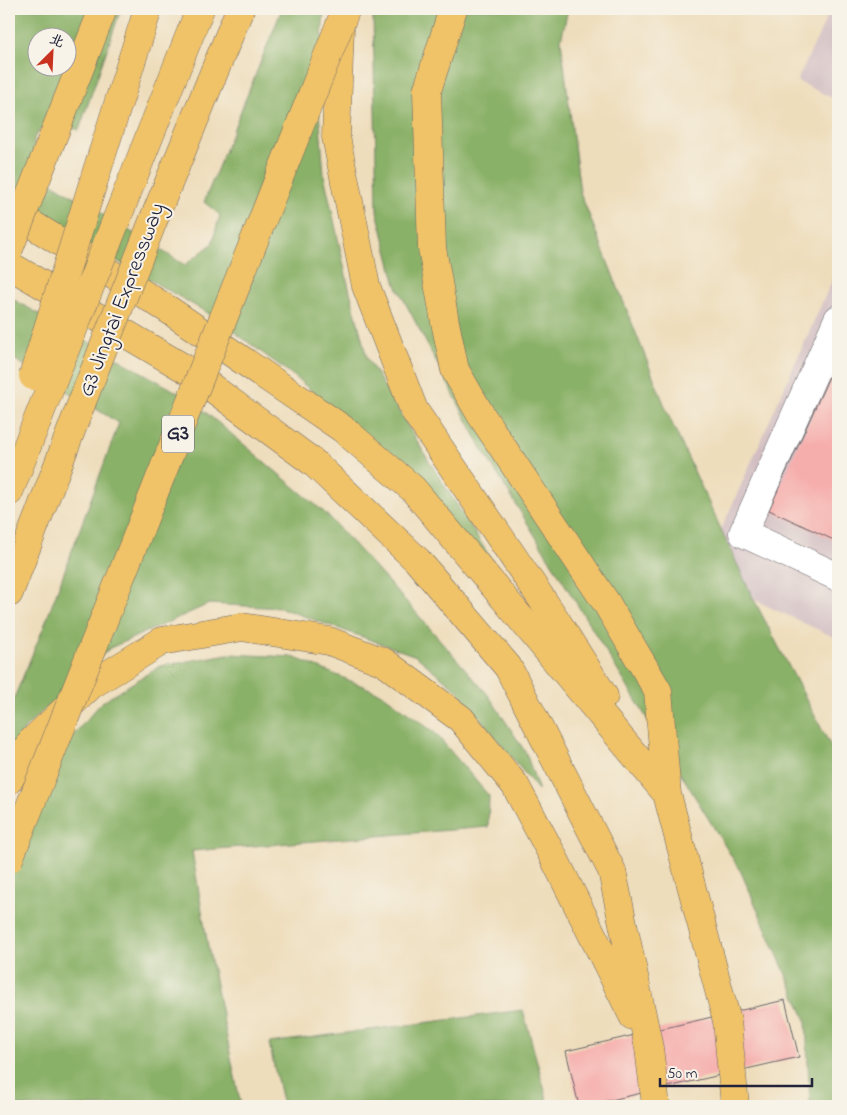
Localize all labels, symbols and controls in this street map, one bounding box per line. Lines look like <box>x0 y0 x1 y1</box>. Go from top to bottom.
north arrow <box>28 28 78 78</box>
text: 北 <box>46 29 67 54</box>
street label: G3 Jingtai Expressway <box>71 198 176 402</box>
road number: G3 <box>162 416 194 452</box>
scale bar <box>660 1055 812 1087</box>
text: 50 m <box>667 1063 698 1085</box>

